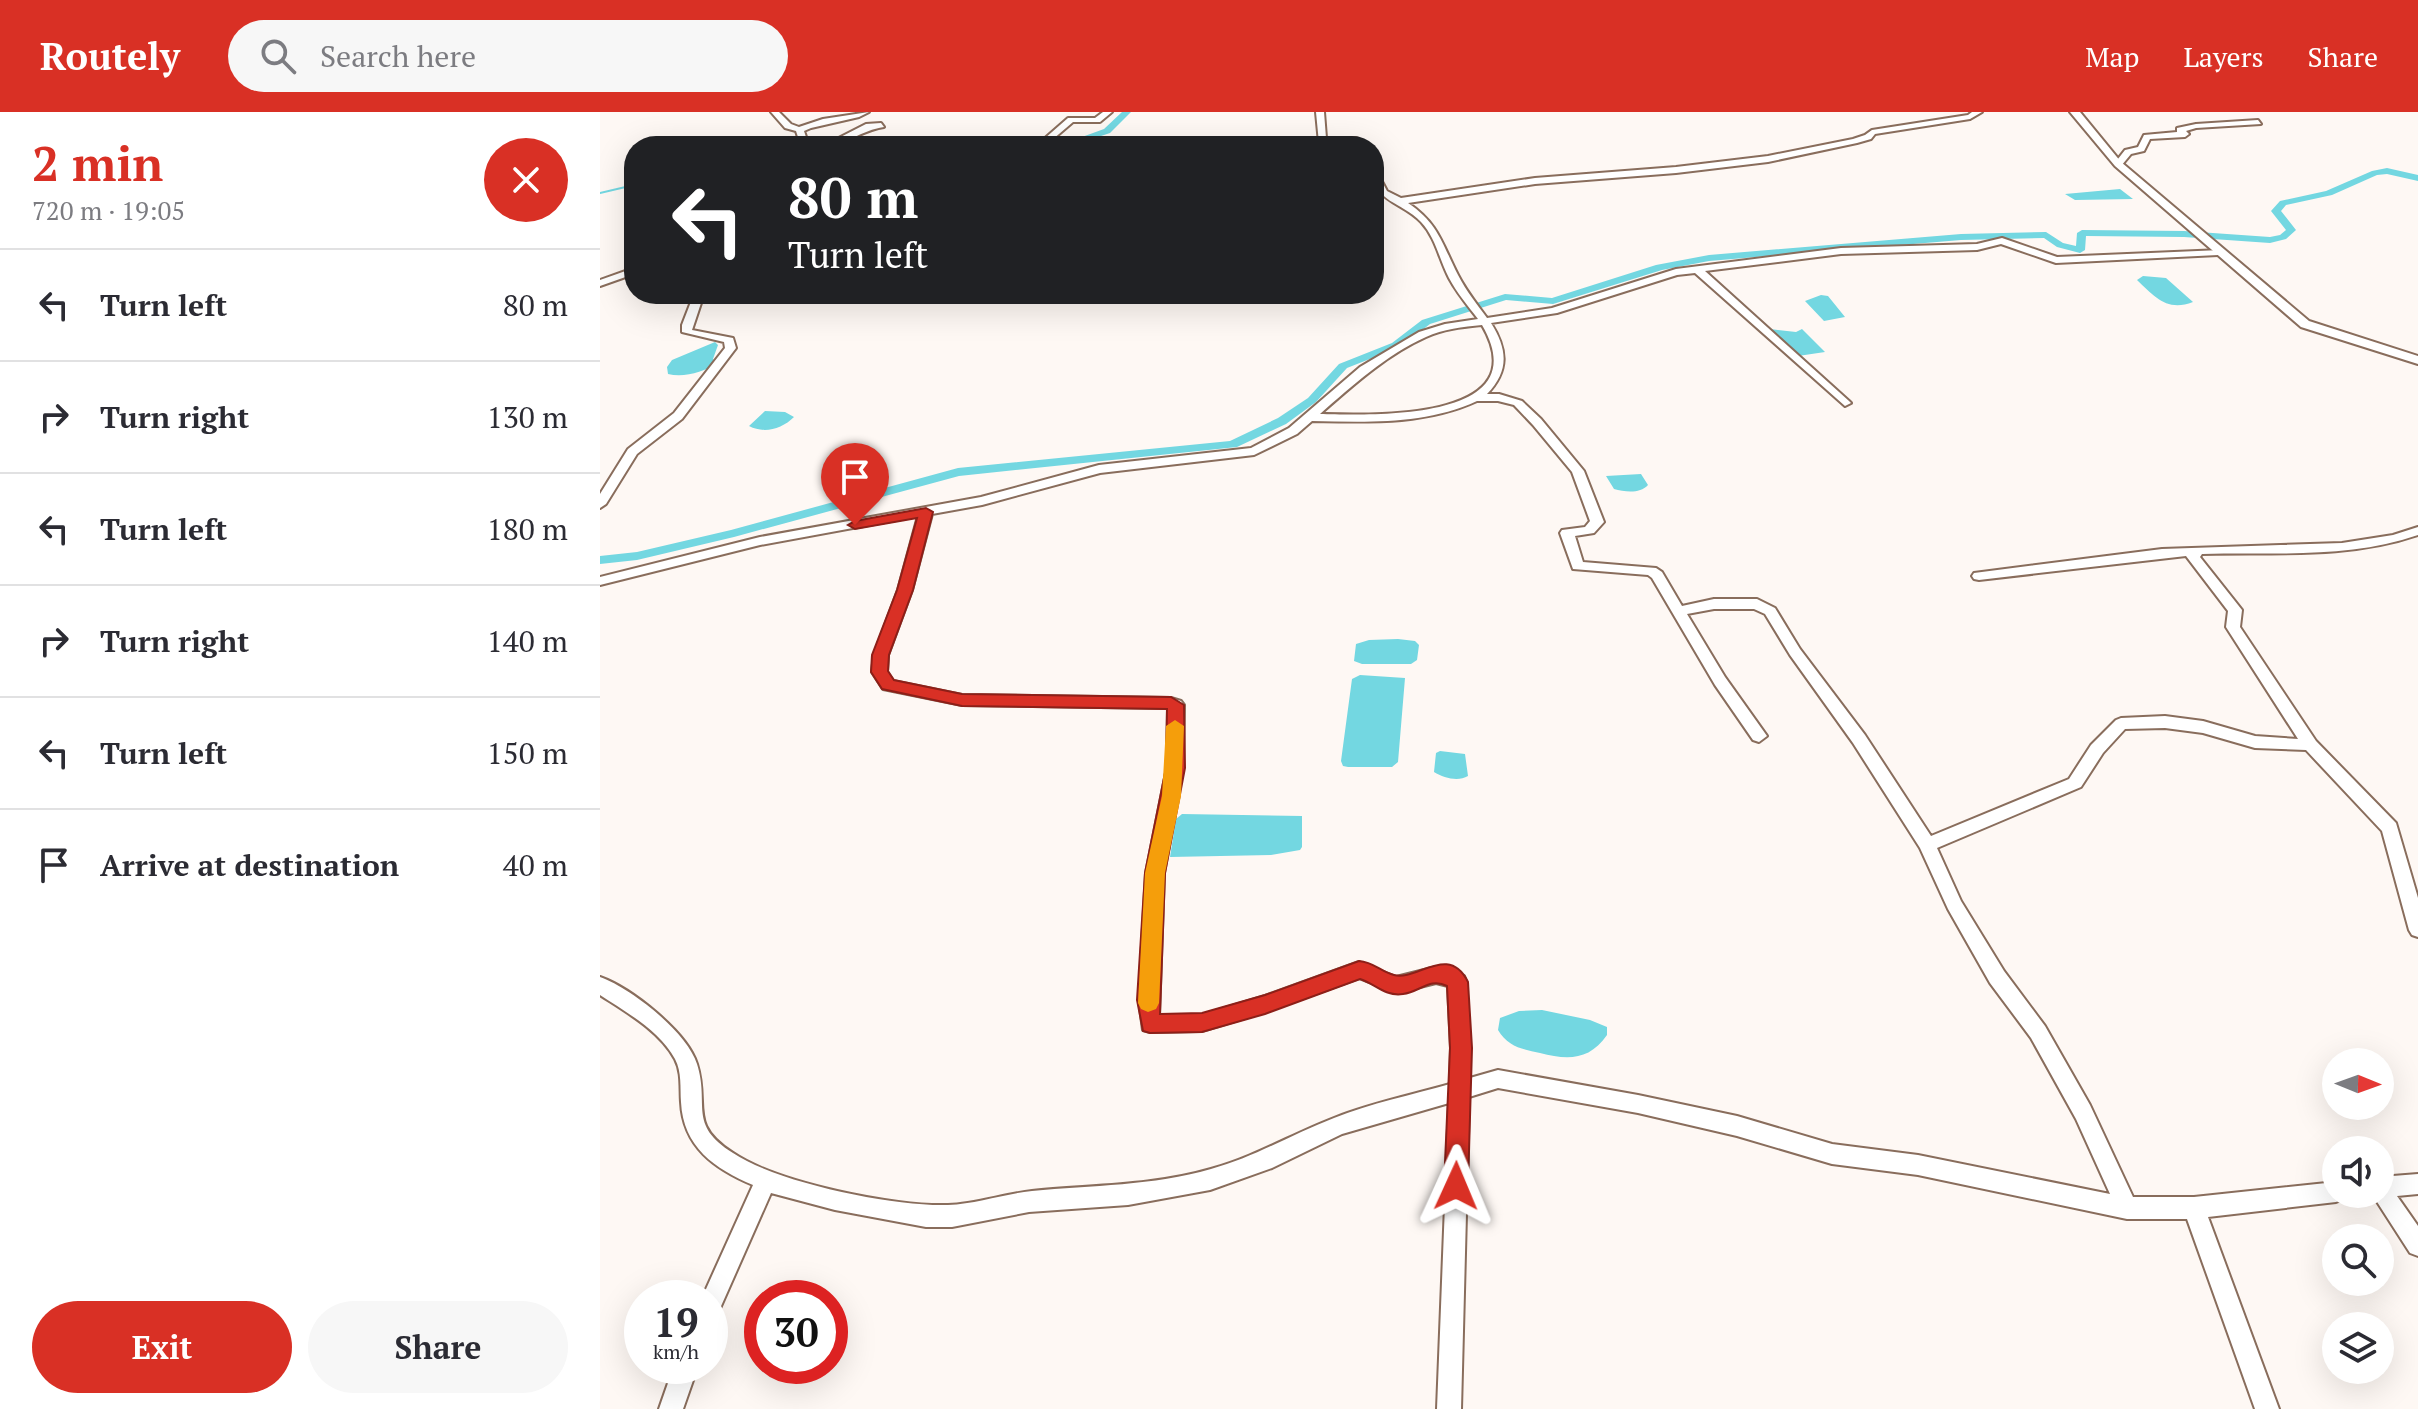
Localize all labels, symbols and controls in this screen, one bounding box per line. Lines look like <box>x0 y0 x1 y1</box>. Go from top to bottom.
search box <box>228 20 788 92</box>
text: Routely <box>40 31 180 81</box>
icon: search <box>256 34 300 78</box>
text: Search here <box>320 36 476 76</box>
text: Map <box>2085 38 2139 75</box>
text: Layers <box>2183 38 2264 75</box>
text: Share <box>2308 38 2378 75</box>
text: 2 min <box>32 131 163 195</box>
button: close <box>484 138 568 222</box>
text: 80 m <box>788 160 918 234</box>
icon: left <box>656 168 760 272</box>
text: 720 m · 19:05 <box>32 193 185 227</box>
text: Turn left <box>788 231 928 278</box>
icon: left <box>32 283 76 327</box>
text: Turn left <box>100 285 227 325</box>
text: 80 m <box>503 285 568 325</box>
icon: right <box>32 395 76 439</box>
text: Turn right <box>100 397 249 437</box>
text: 130 m <box>487 397 568 437</box>
pin <box>821 443 889 525</box>
icon: arrive <box>833 455 877 499</box>
icon: left <box>32 507 76 551</box>
text: Turn left <box>100 509 227 549</box>
text: 180 m <box>487 509 568 549</box>
icon: right <box>32 619 76 663</box>
text: Turn right <box>100 621 249 661</box>
text: 140 m <box>487 621 568 661</box>
icon: left <box>32 731 76 775</box>
text: Turn left <box>100 733 227 773</box>
text: 150 m <box>487 733 568 773</box>
icon: arrive <box>32 843 76 887</box>
text: Arrive at destination <box>100 845 399 885</box>
text: 40 m <box>503 845 568 885</box>
north arrow <box>2322 1048 2394 1120</box>
map controls <box>2322 1048 2394 1384</box>
button: sound <box>2322 1136 2394 1208</box>
position arrow <box>1414 1144 1498 1228</box>
button: search <box>2322 1224 2394 1296</box>
speed limit sign: 30 <box>744 1280 848 1384</box>
text: 19 <box>653 1295 699 1348</box>
button: Exit <box>32 1301 292 1393</box>
button: Share <box>308 1301 568 1393</box>
button: layers <box>2322 1312 2394 1384</box>
text: km/h <box>653 1338 699 1365</box>

